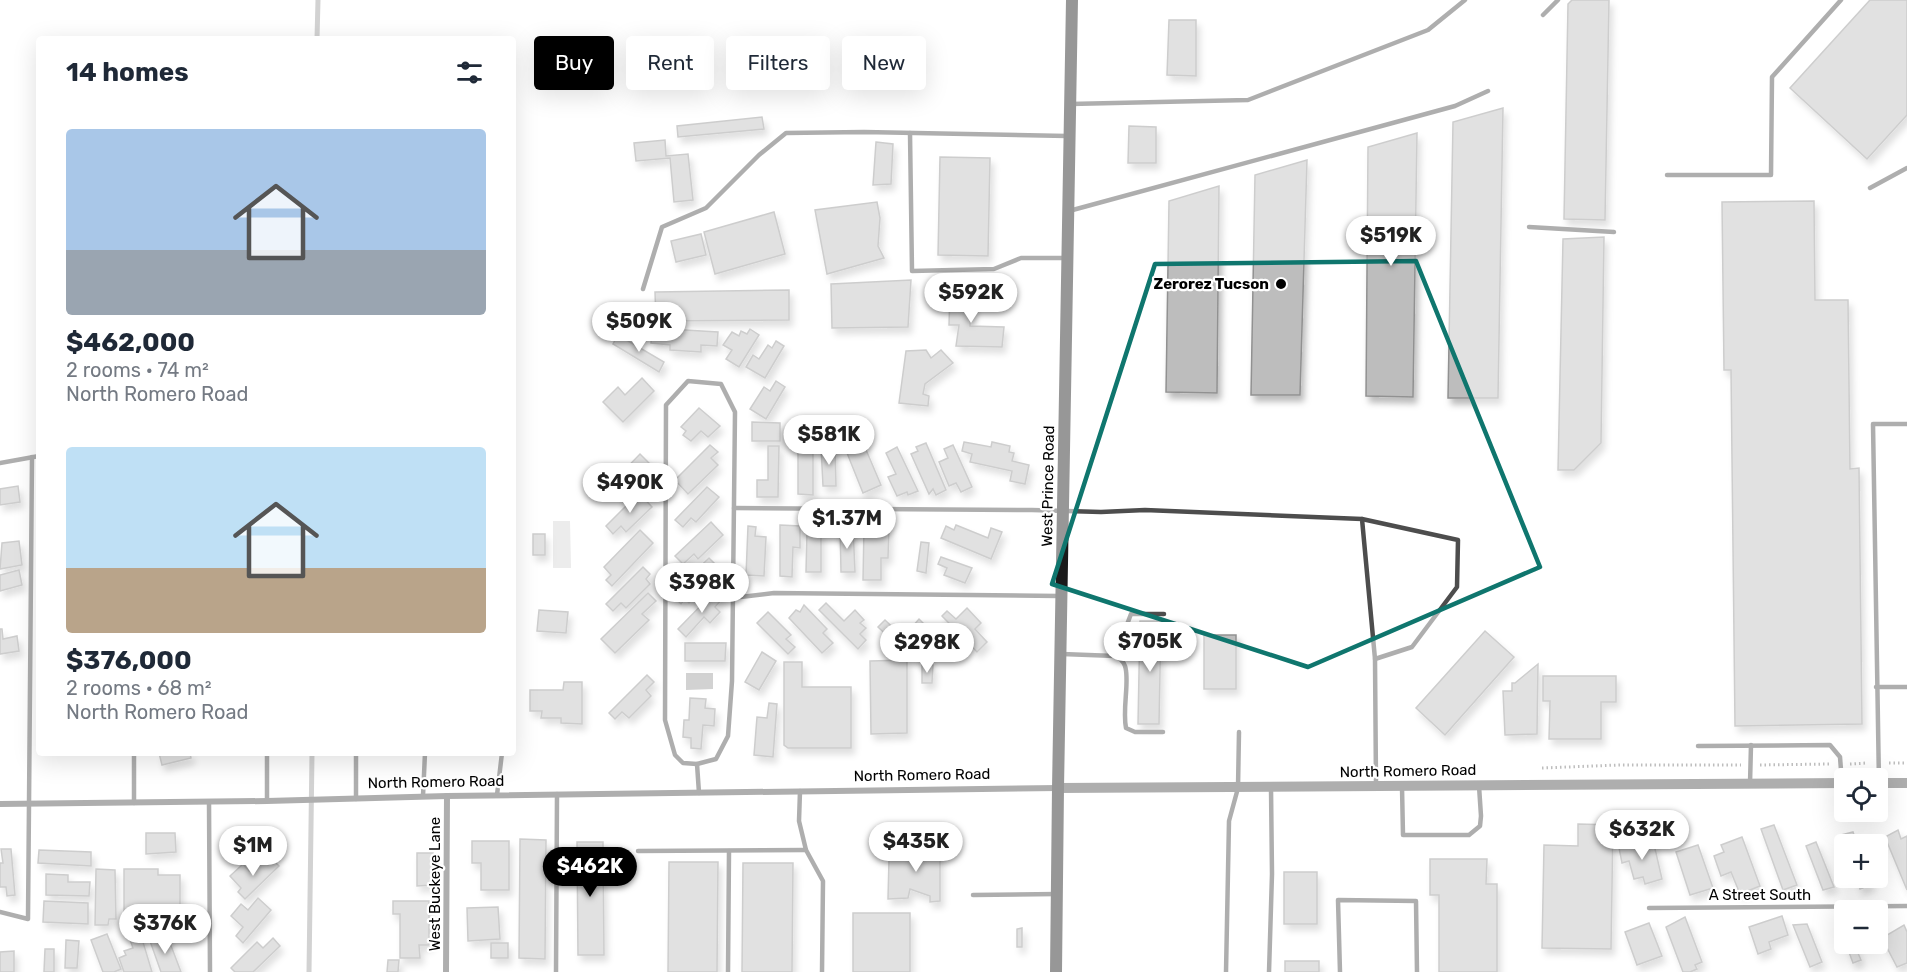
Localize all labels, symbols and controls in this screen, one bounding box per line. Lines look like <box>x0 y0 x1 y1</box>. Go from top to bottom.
chip: Buy <box>534 36 614 90</box>
chip: Rent <box>626 36 714 90</box>
chip: Filters <box>726 36 830 90</box>
chip: New <box>842 36 926 90</box>
icon: filters <box>453 56 486 89</box>
text: 14 homes <box>66 57 189 88</box>
icon: home <box>222 168 330 276</box>
pin: $519K <box>1349 216 1433 267</box>
text: $519K <box>1360 223 1422 247</box>
pin: $592K <box>929 273 1013 324</box>
place label: Zerorez Tucson <box>1153 275 1269 293</box>
marker: Zerorez Tucson <box>1274 277 1288 291</box>
text: $592K <box>938 280 1004 304</box>
pin: $509K <box>597 302 681 353</box>
text: $509K <box>606 309 672 333</box>
text: $462,000 <box>66 327 195 358</box>
text: 2 rooms · 74 m² <box>66 358 209 382</box>
text: North Romero Road <box>66 382 249 406</box>
pin: $581K <box>787 415 871 466</box>
text: $581K <box>797 422 861 446</box>
street label: West Prince Road <box>1038 425 1058 547</box>
pin: $490K <box>588 463 672 514</box>
text: $490K <box>597 470 663 494</box>
icon: home <box>222 486 330 594</box>
pin: $1.37M <box>798 499 896 550</box>
text: $1.37M <box>812 506 882 530</box>
pin: $398K <box>660 563 744 614</box>
text: $398K <box>669 570 735 594</box>
pin: $705K <box>1108 622 1192 673</box>
pin: $298K <box>885 623 969 674</box>
text: $705K <box>1118 629 1182 653</box>
text: $298K <box>894 630 960 654</box>
text: $376,000 <box>66 645 192 676</box>
text: 2 rooms · 68 m² <box>66 676 212 700</box>
text: North Romero Road <box>66 700 249 724</box>
street label: North Romero Road <box>1339 761 1477 781</box>
street label: North Romero Road <box>853 765 991 785</box>
map controls <box>1834 768 1888 954</box>
button: locate <box>1834 768 1888 822</box>
street label: North Romero Road <box>367 772 505 792</box>
pin: $632K <box>1600 810 1684 861</box>
street label: West Buckeye Lane <box>426 817 444 951</box>
text: $632K <box>1609 817 1675 841</box>
pin: $435K <box>874 822 958 873</box>
pin: $1M <box>224 826 282 877</box>
text: $435K <box>883 829 949 853</box>
text: $1M <box>233 833 273 857</box>
button: + <box>1834 834 1888 888</box>
pin: $462K <box>548 847 632 898</box>
text: $462K <box>557 854 623 878</box>
street label: A Street South <box>1709 886 1811 904</box>
button: − <box>1834 900 1888 954</box>
pin: $376K <box>123 904 207 955</box>
text: $376K <box>133 911 197 935</box>

